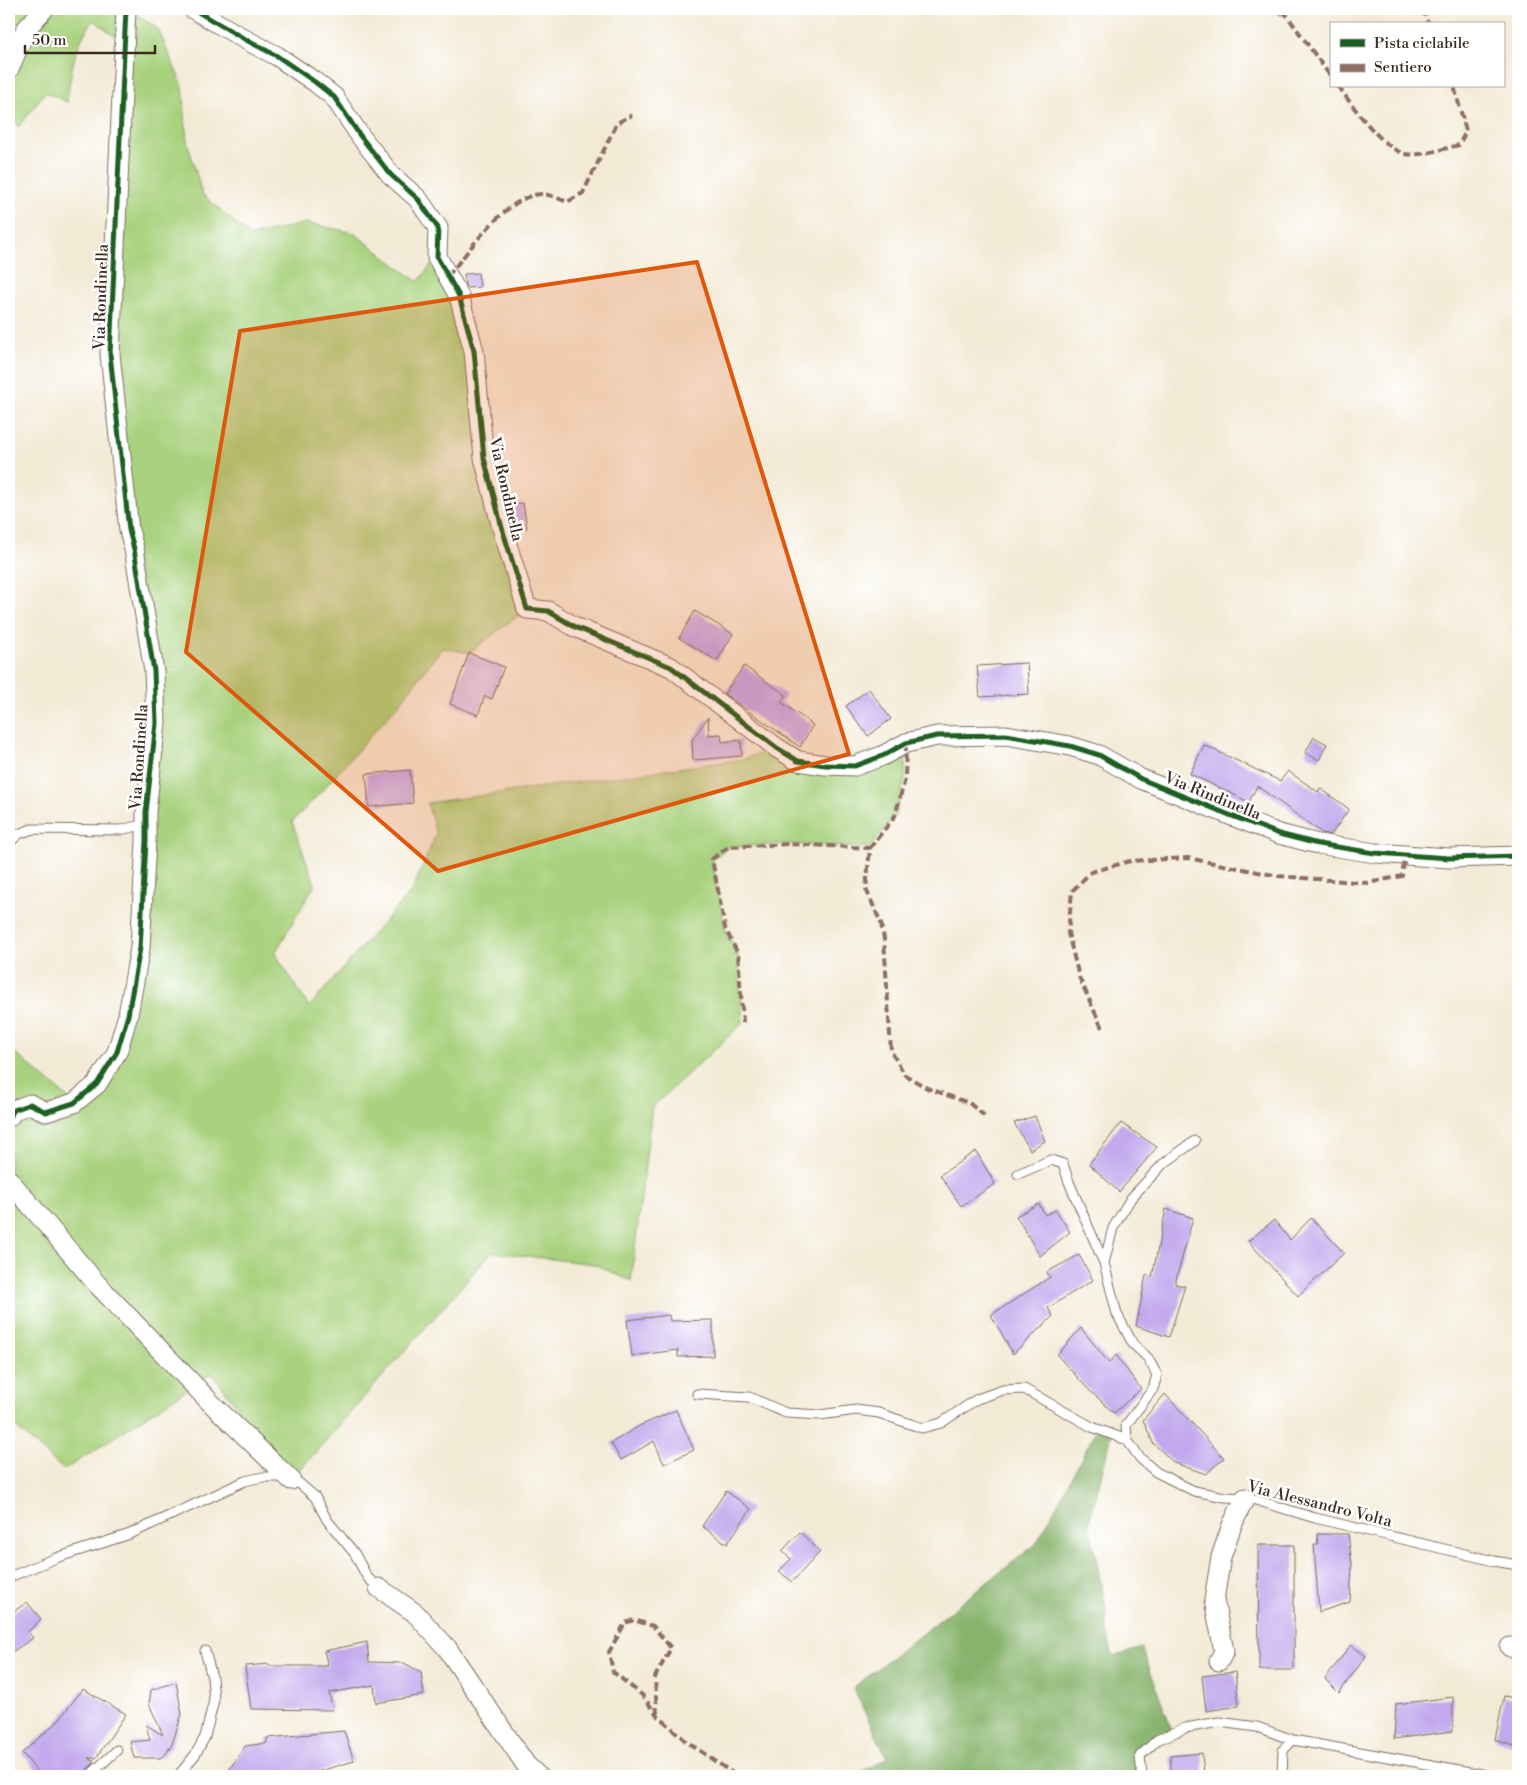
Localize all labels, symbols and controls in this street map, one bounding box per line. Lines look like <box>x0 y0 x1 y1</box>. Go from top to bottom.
scale bar <box>25 22 155 54</box>
legend <box>1330 22 1504 88</box>
text: 50 m <box>32 31 66 50</box>
text: Pista ciclabile <box>1374 34 1470 53</box>
text: Sentiero <box>1374 58 1432 77</box>
street label: Via Rondinella <box>89 243 113 351</box>
street label: Via Rondinella <box>484 434 528 544</box>
street label: Via Rondinella <box>125 703 153 812</box>
street label: Via Rindinella <box>1160 767 1265 825</box>
street label: Via Alessandro Volta <box>1244 1476 1395 1532</box>

